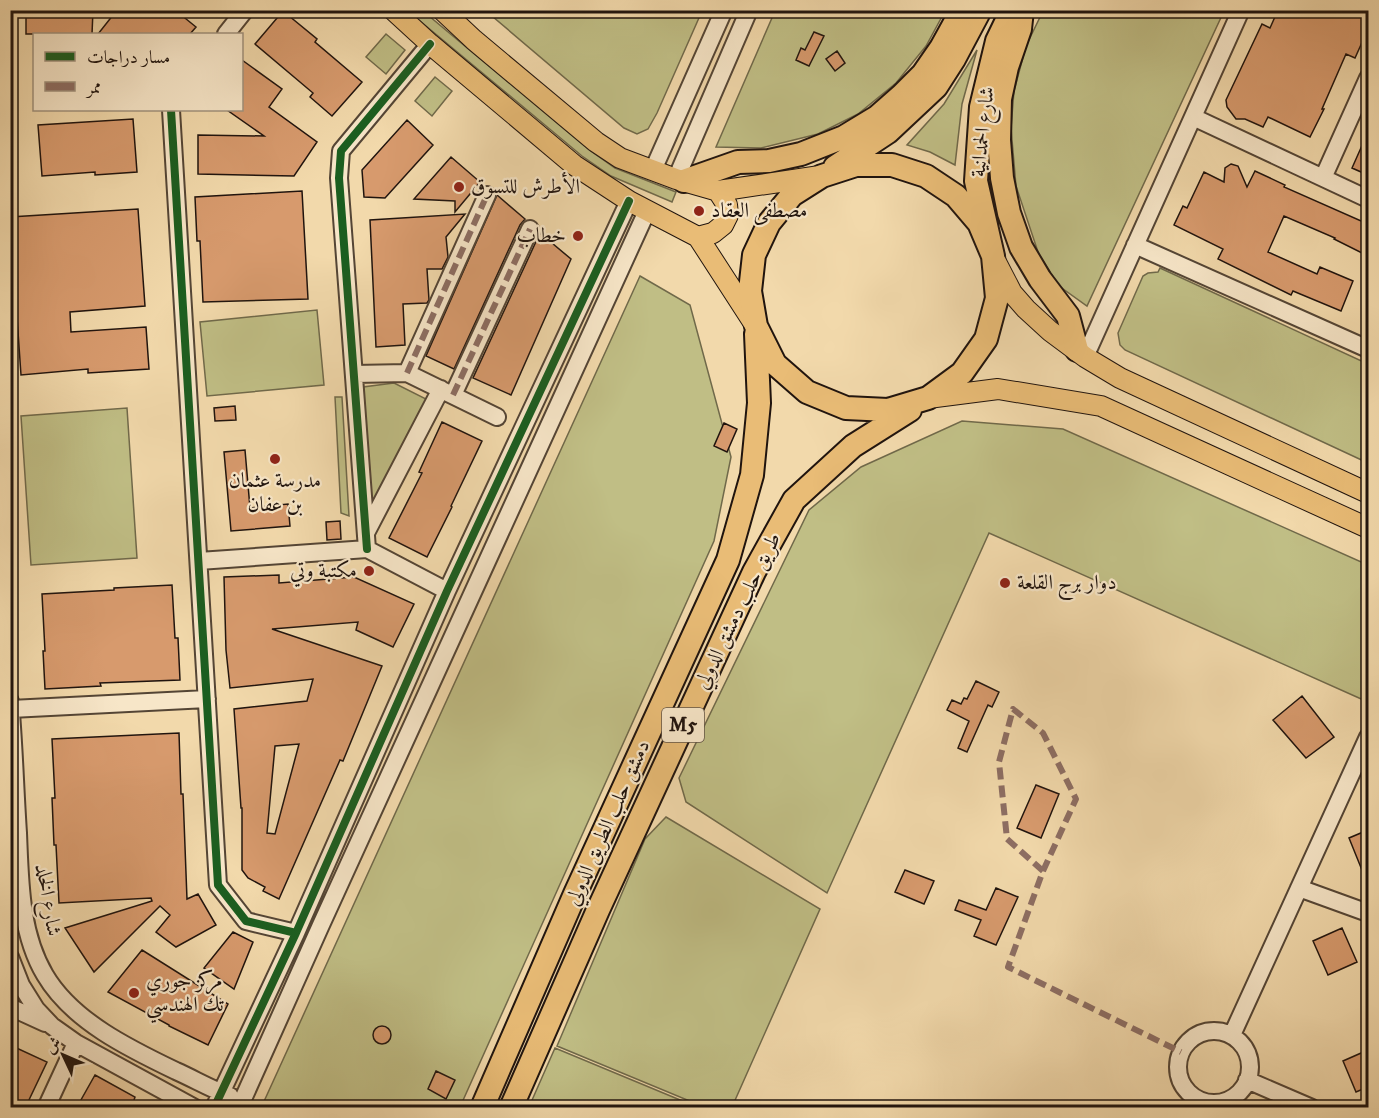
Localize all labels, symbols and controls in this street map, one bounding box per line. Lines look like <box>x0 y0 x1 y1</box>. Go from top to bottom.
legend <box>33 33 243 111</box>
text: مسار دراجات <box>87 47 170 69</box>
text: ممر <box>85 77 101 99</box>
street label: شارع الحمدانية <box>965 85 1005 179</box>
place label: الأطرش للتسوق <box>471 171 580 200</box>
marker: الأطرش للتسوق <box>452 180 466 194</box>
place label: مصطفى العقاد <box>711 198 807 225</box>
marker: مصطفى العقاد <box>692 204 706 218</box>
place label: خطاب <box>516 223 566 249</box>
marker: خطاب <box>571 229 585 243</box>
marker: مدرسة عثمان بن عفان <box>268 452 282 466</box>
place label: مدرسة عثمان بن عفان <box>229 468 321 518</box>
street label: طريق حلب دمشق الدولي <box>689 529 790 695</box>
place label: مكتبة وتي <box>290 558 357 587</box>
marker: مكتبة وتي <box>362 564 376 578</box>
place label: دوار برج القلعة <box>1017 570 1117 601</box>
marker: دوار برج القلعة <box>998 576 1012 590</box>
road number: M5 <box>662 708 704 742</box>
street label: دمشق حلب الطريق الدولي <box>560 736 659 911</box>
street label: شارع الخلد <box>26 862 67 939</box>
place label: مركز جوري تك الهندسي <box>146 968 225 1024</box>
marker: مركز جوري تك الهندسي <box>127 986 141 1000</box>
north arrow <box>33 1025 93 1085</box>
text: ش <box>40 1033 66 1058</box>

